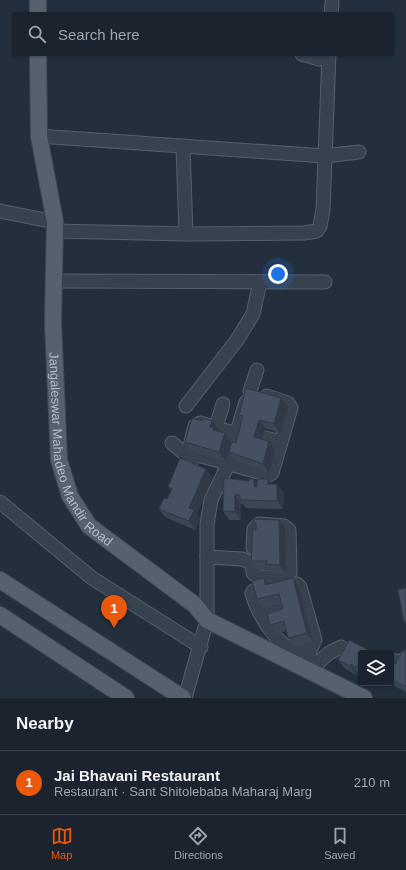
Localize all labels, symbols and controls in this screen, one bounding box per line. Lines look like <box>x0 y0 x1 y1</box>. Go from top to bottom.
search box <box>12 12 394 56</box>
icon: search <box>26 23 48 45</box>
text: Search here <box>58 26 140 43</box>
your location <box>268 264 288 284</box>
street label: Jangaleswar Mahadeo Mandir Road <box>47 352 116 549</box>
pin: 1 <box>101 595 127 628</box>
map controls <box>358 650 394 686</box>
button: layers <box>358 650 394 686</box>
text: Nearby <box>16 714 74 733</box>
text: Jai Bhavani Restaurant <box>54 767 220 784</box>
text: 1 <box>25 775 33 790</box>
text: 210 m <box>354 775 390 790</box>
text: Restaurant · Sant Shitolebaba Maharaj Marg <box>54 784 312 799</box>
tab: Map <box>51 825 73 861</box>
tab: Directions <box>174 825 223 861</box>
tab: Saved <box>324 825 355 861</box>

